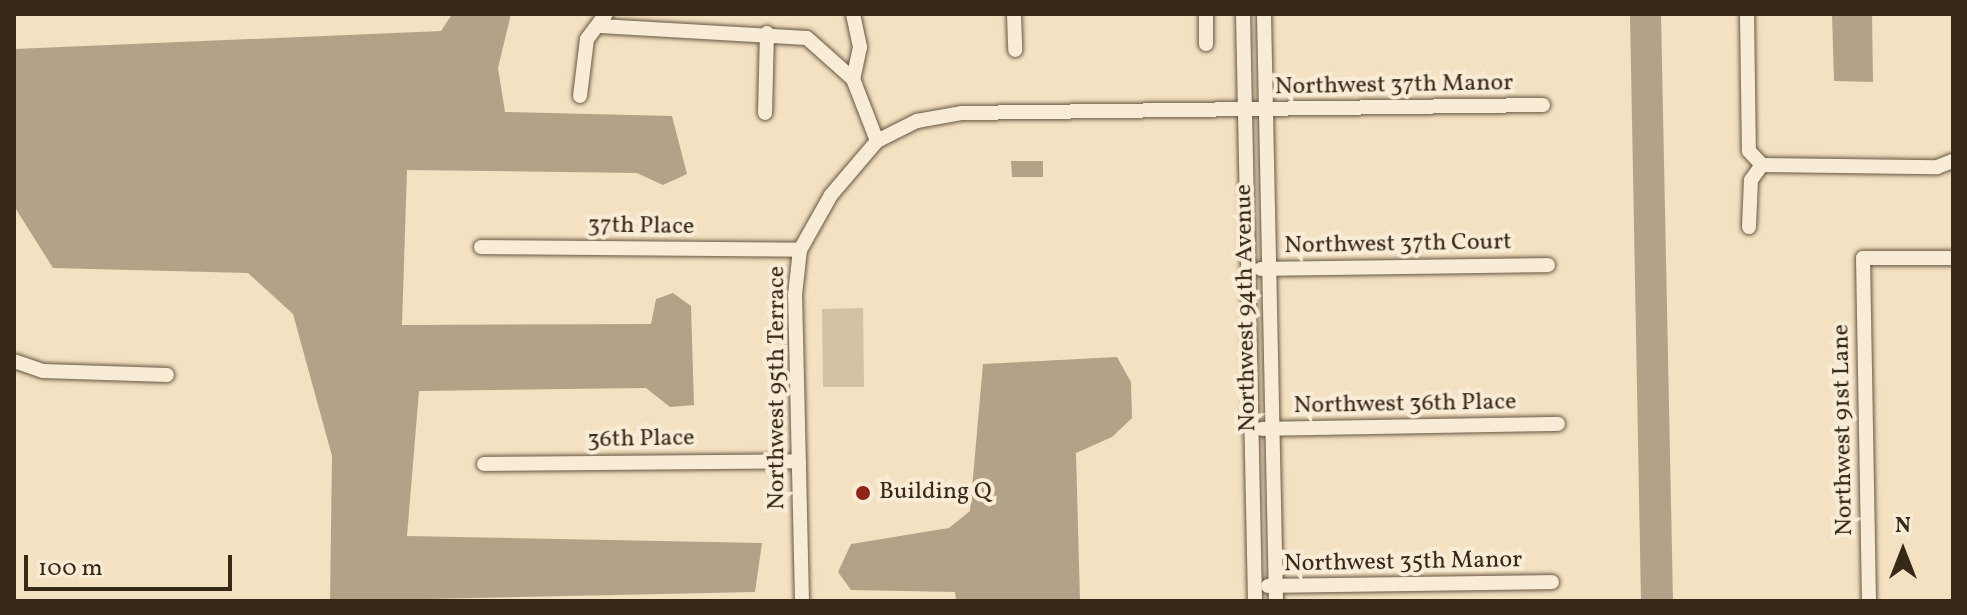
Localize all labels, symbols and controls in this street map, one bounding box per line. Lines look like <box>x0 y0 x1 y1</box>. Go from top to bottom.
street label: Northwest 37th Manor <box>1274 70 1514 102</box>
street label: Northwest 94th Avenue <box>1230 184 1264 432</box>
street label: 37th Place <box>587 212 695 242</box>
street label: Northwest 37th Court <box>1284 229 1512 261</box>
street label: Northwest 95th Terrace <box>764 266 792 510</box>
street label: Northwest 91st Lane <box>1828 324 1860 536</box>
street label: Northwest 36th Place <box>1293 389 1517 421</box>
street label: 36th Place <box>587 425 695 455</box>
place label: Building Q <box>879 479 992 507</box>
marker: Building Q <box>854 484 872 502</box>
north arrow <box>1863 511 1943 591</box>
text: N <box>1895 511 1911 542</box>
scale bar <box>28 539 236 589</box>
street label: Northwest 35th Manor <box>1284 547 1522 579</box>
text: 100 m <box>38 552 103 586</box>

